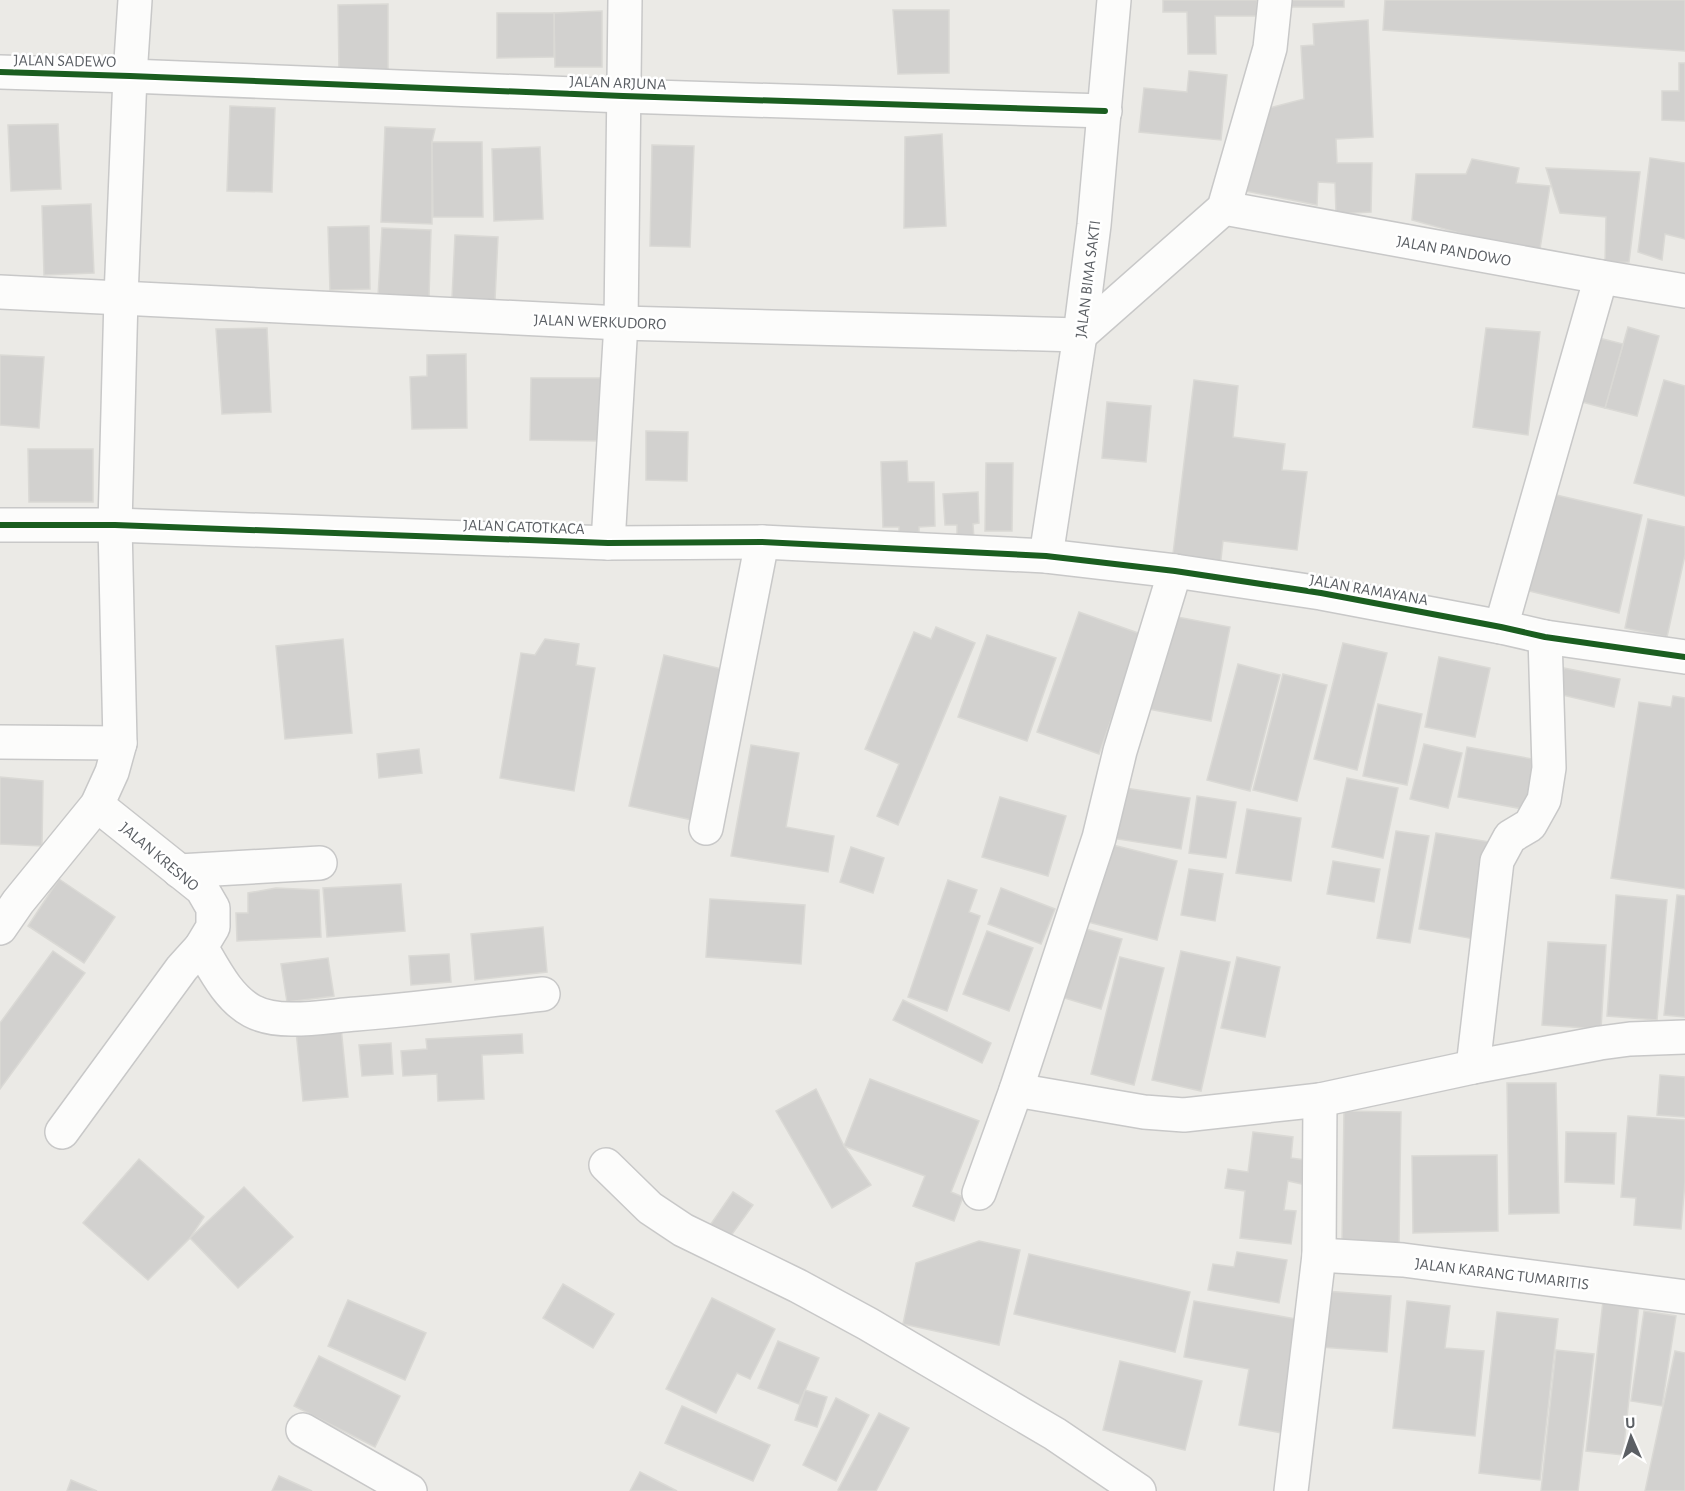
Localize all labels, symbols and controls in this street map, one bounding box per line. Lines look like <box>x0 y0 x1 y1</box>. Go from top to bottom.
street label: JALAN SADEWO <box>13 52 116 70</box>
street label: JALAN ARJUNA <box>569 73 667 93</box>
street label: JALAN BIMA SAKTI <box>1073 219 1103 339</box>
street label: JALAN PANDOWO <box>1395 233 1512 269</box>
street label: JALAN WERKUDORO <box>533 312 667 332</box>
street label: JALAN GATOTKACA <box>463 517 585 537</box>
street label: JALAN RAMAYANA <box>1308 572 1429 608</box>
street label: JALAN KRESNO <box>117 819 202 894</box>
street label: JALAN KARANG TUMARITIS <box>1414 1255 1590 1293</box>
north arrow <box>1601 1407 1661 1467</box>
text: U <box>1625 1415 1636 1431</box>

